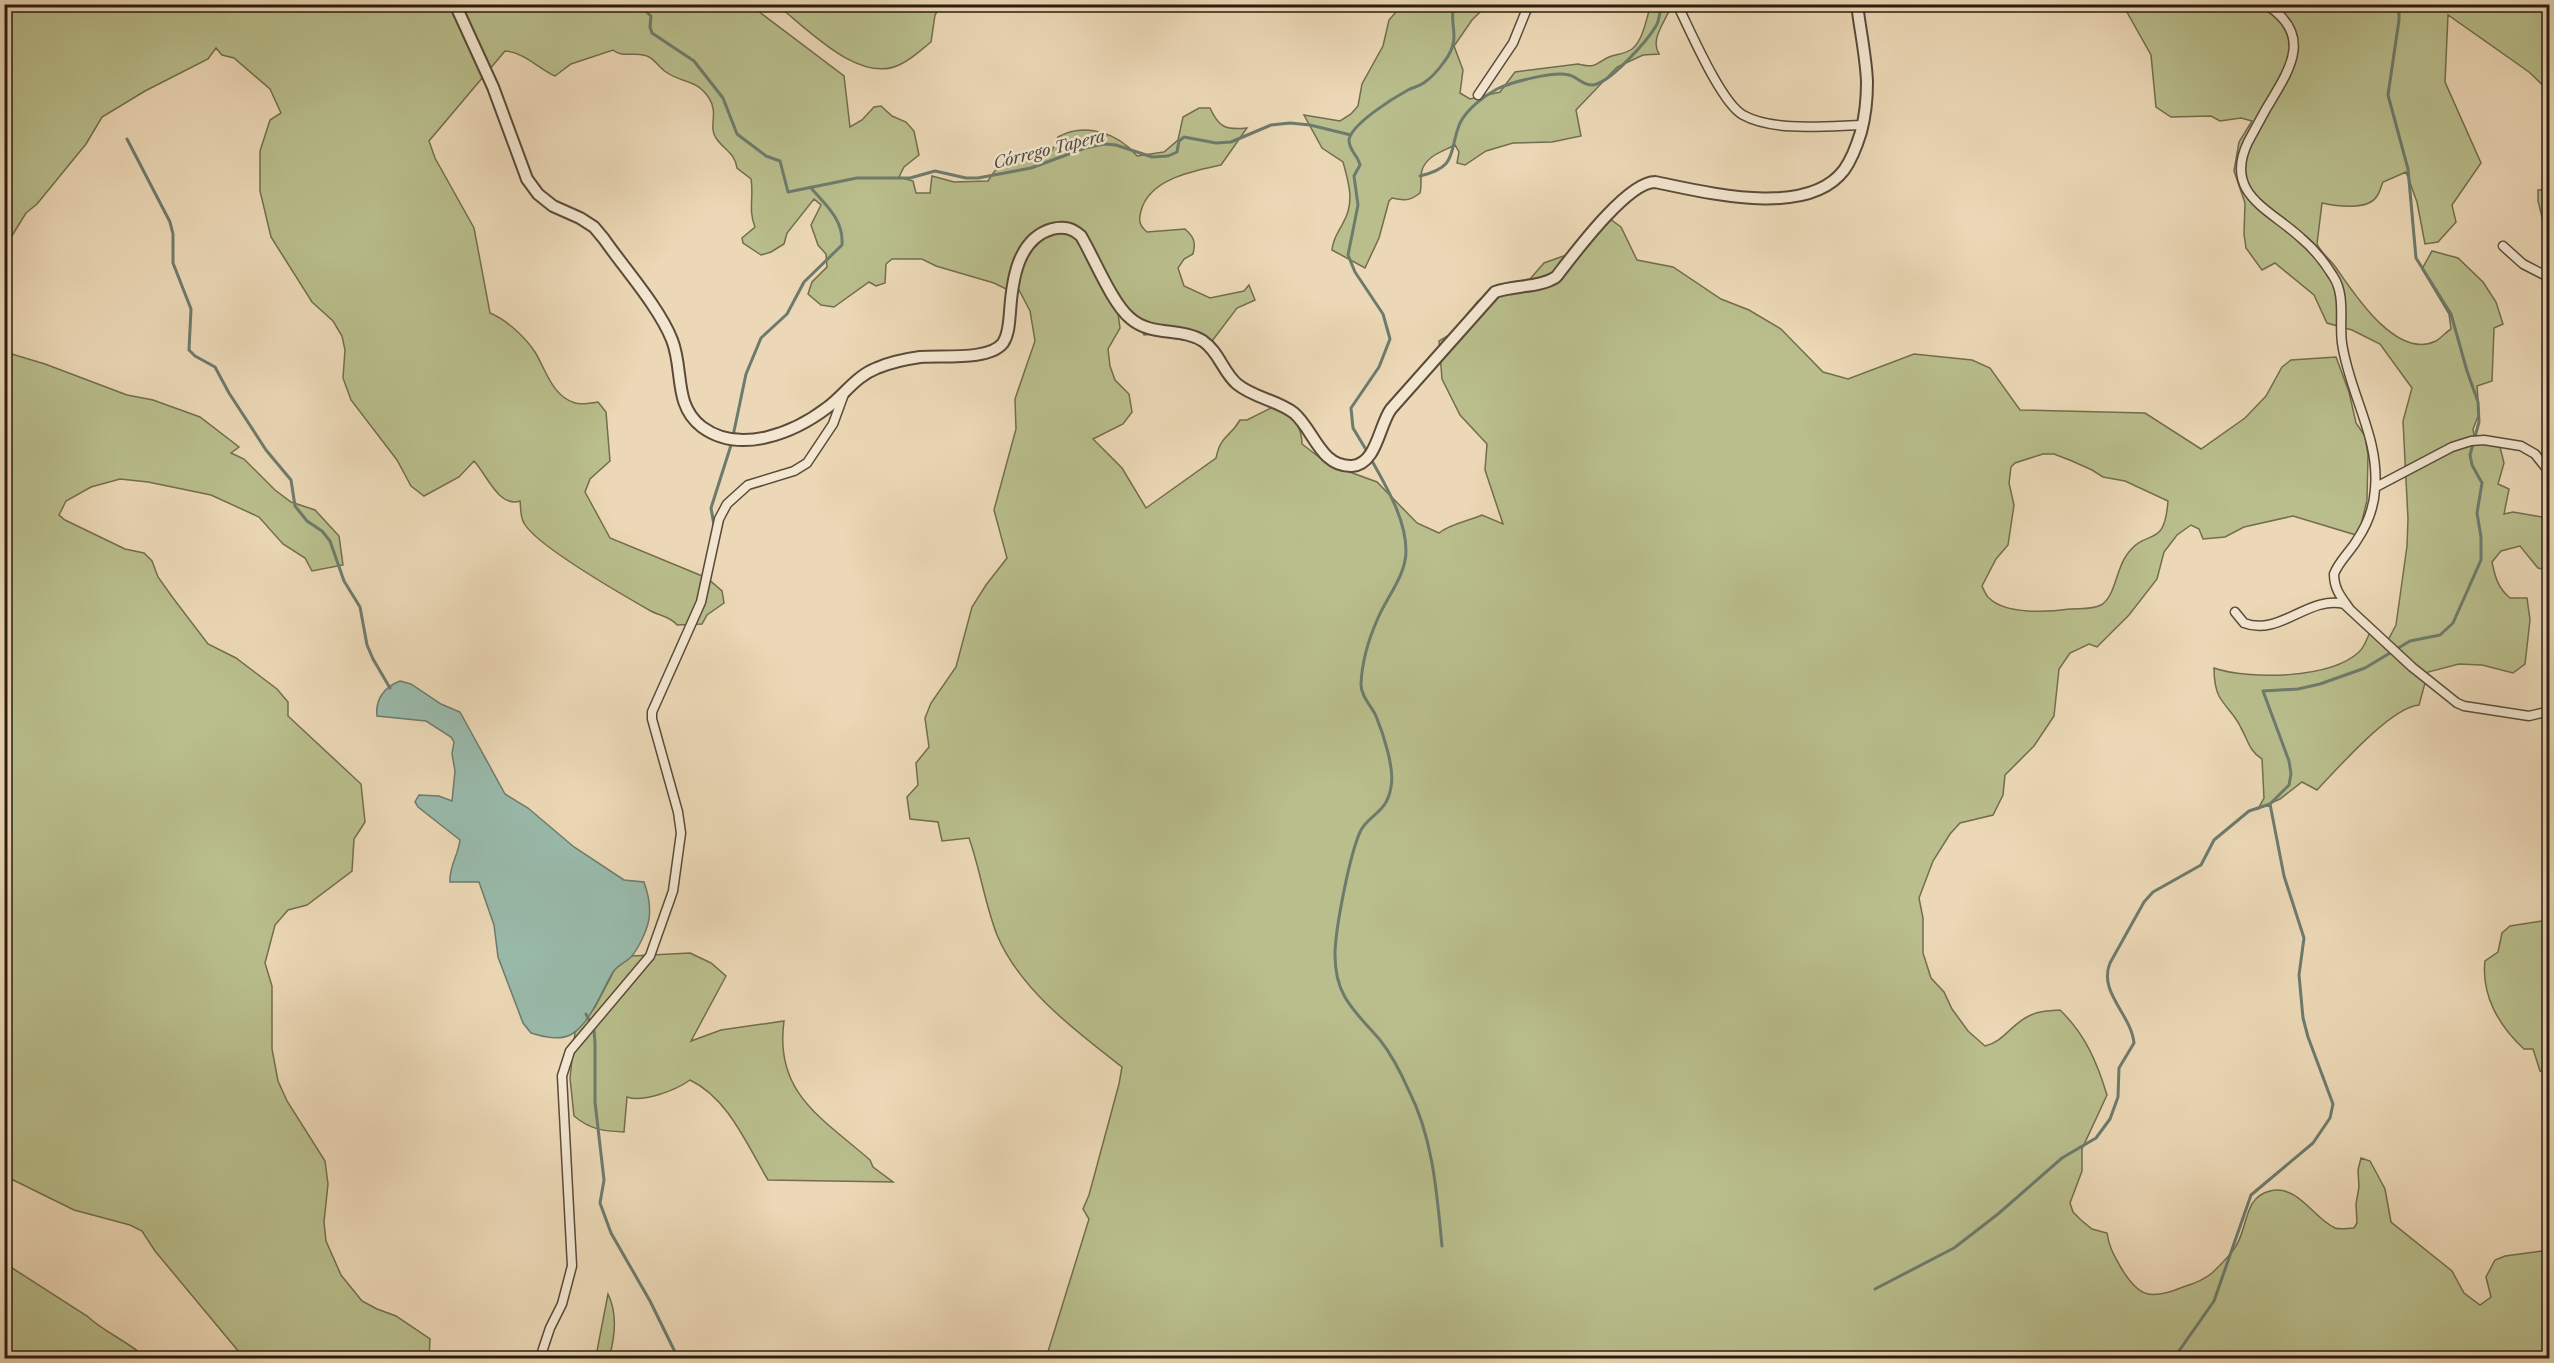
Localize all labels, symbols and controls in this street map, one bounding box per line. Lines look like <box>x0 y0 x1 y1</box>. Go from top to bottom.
water label: Córrego Tapera <box>991 125 1107 173</box>

